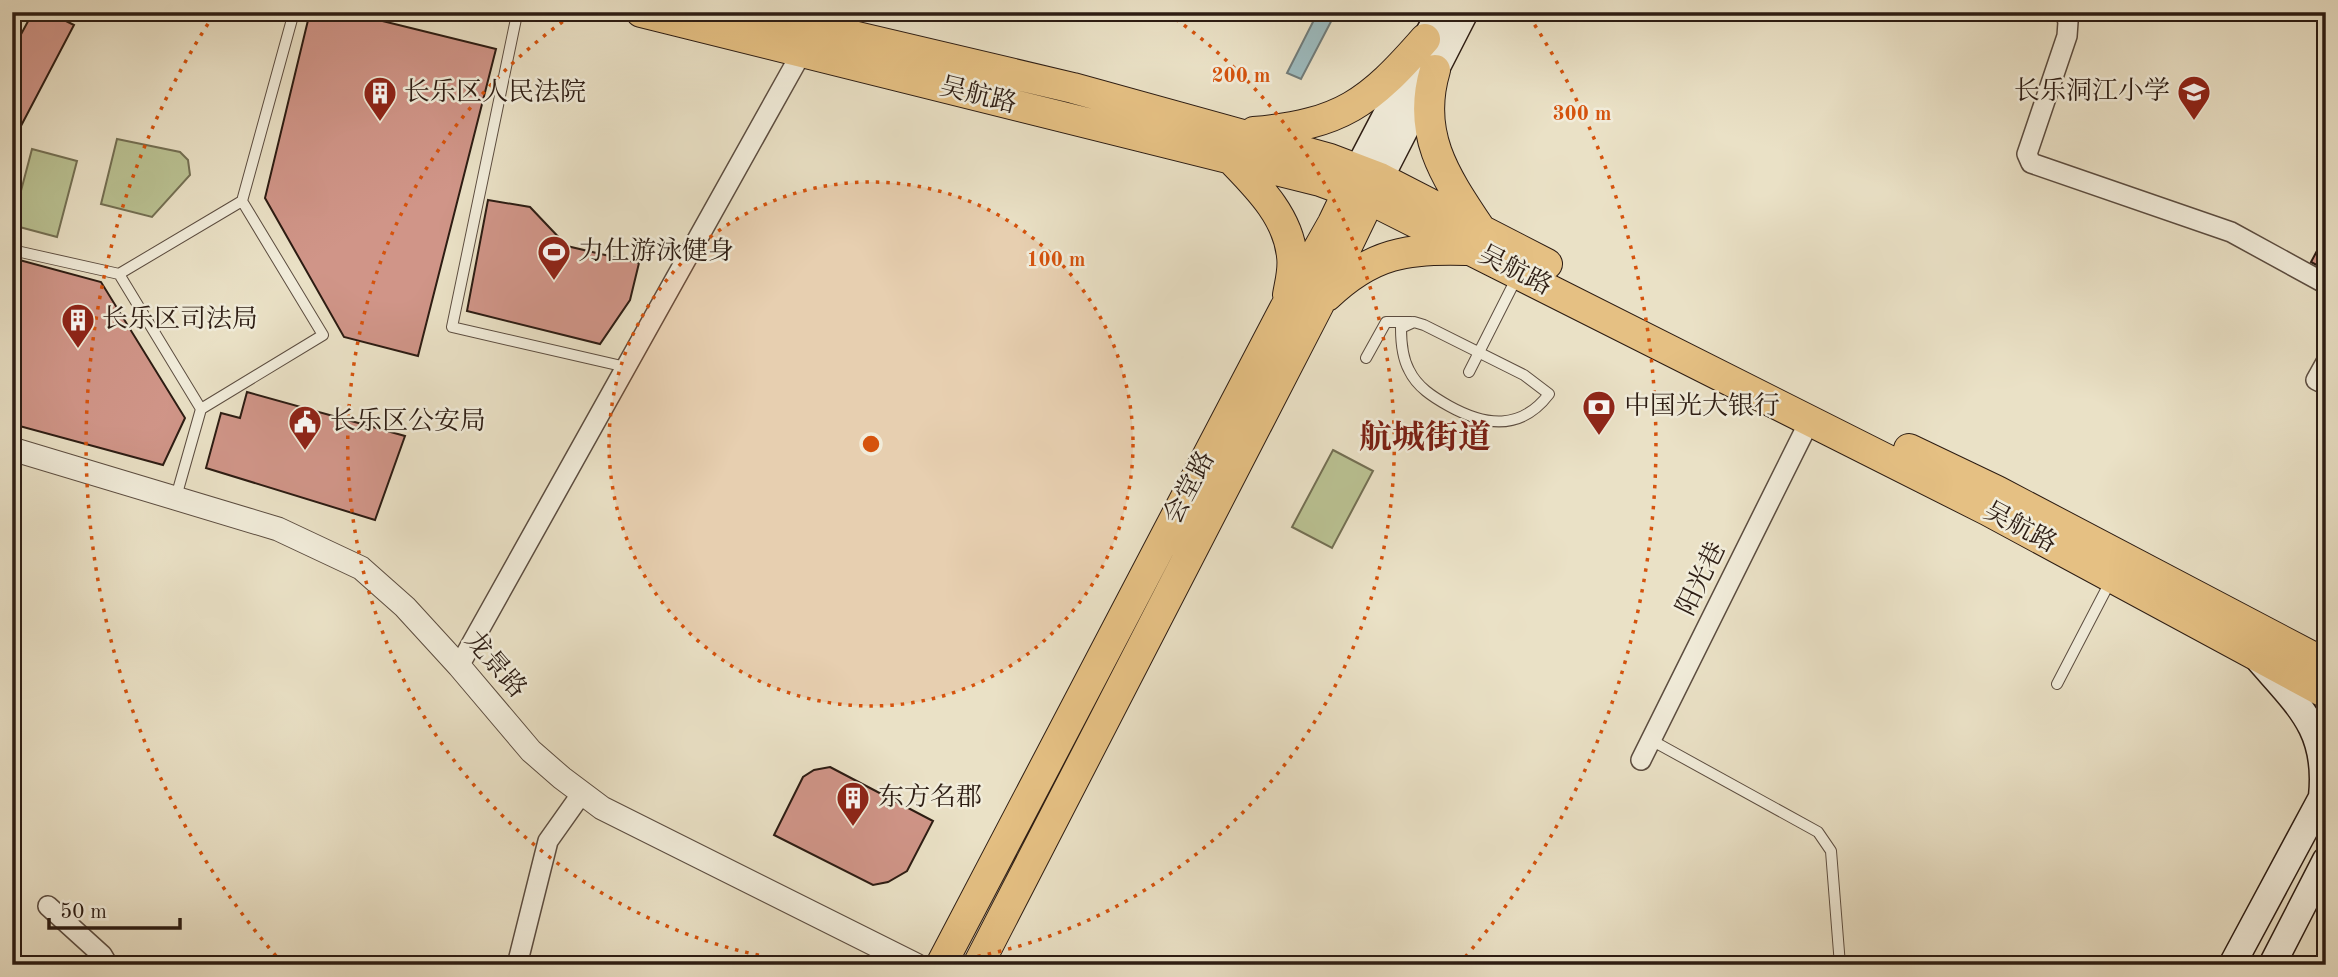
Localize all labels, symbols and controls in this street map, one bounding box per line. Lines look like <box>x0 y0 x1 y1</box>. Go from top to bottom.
text: 200 m <box>1211 66 1271 87</box>
street label: 吴航路 <box>937 72 1019 118</box>
school or university icon: 长乐洞江小学 <box>2175 73 2213 122</box>
building icon: 长乐区人民法院 <box>361 74 399 123</box>
place label: 长乐洞江小学 <box>2014 77 2170 105</box>
place label: 长乐区人民法院 <box>404 78 586 106</box>
text: 300 m <box>1552 104 1612 125</box>
sports icon: 力仕游泳健身 <box>535 233 573 282</box>
place label: 力仕游泳健身 <box>578 236 734 265</box>
street label: 吴航路 <box>1474 240 1557 300</box>
text: 100 m <box>1026 250 1086 271</box>
building icon: 长乐区司法局 <box>59 301 97 350</box>
place label: 长乐区司法局 <box>102 305 258 333</box>
bank icon: 中国光大银行 <box>1580 388 1618 437</box>
place label: 中国光大银行 <box>1624 392 1780 420</box>
public building icon: 长乐区公安局 <box>286 403 324 452</box>
place label: 长乐区公安局 <box>330 407 486 435</box>
district label: 航城街道 <box>1359 419 1491 456</box>
centre of rings <box>859 432 883 456</box>
street label: 会堂路 <box>1158 447 1220 529</box>
street label: 吴航路 <box>1979 496 2061 558</box>
street label: 阳光巷 <box>1671 537 1731 620</box>
street label: 龙景路 <box>460 626 532 703</box>
building icon: 东方名郡 <box>834 779 872 828</box>
place label: 东方名郡 <box>878 783 982 811</box>
scale bar <box>49 886 180 930</box>
text: 50 m <box>60 902 107 923</box>

